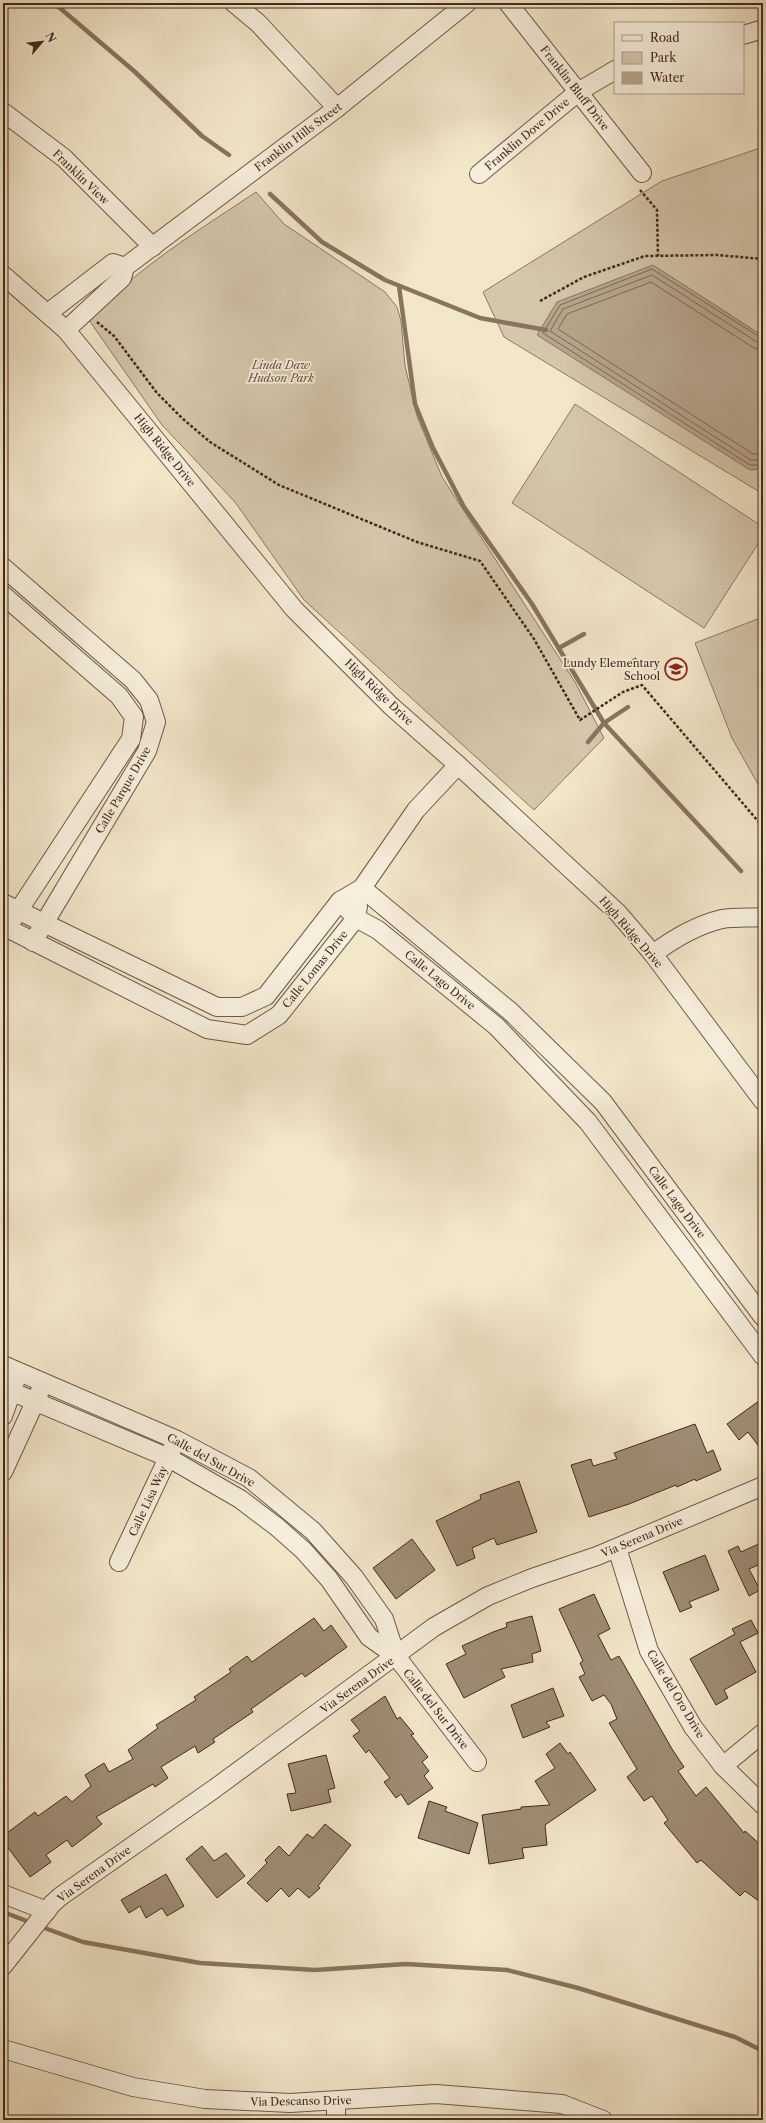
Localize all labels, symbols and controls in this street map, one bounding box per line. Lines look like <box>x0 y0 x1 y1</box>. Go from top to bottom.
north arrow <box>22 22 62 62</box>
legend <box>614 22 744 94</box>
text: N <box>42 30 59 45</box>
text: Road <box>650 30 680 45</box>
street label: Franklin Bluff Drive <box>537 43 613 133</box>
text: Park <box>650 50 677 65</box>
text: Water <box>649 70 684 85</box>
street label: Franklin Dove Drive <box>482 95 572 173</box>
street label: Franklin Hills Street <box>252 100 344 174</box>
street label: Franklin View <box>50 147 113 208</box>
park label: Linda Daw Hudson Park <box>247 358 314 385</box>
street label: High Ridge Drive <box>131 411 199 489</box>
street label: High Ridge Drive <box>342 656 416 728</box>
place label: Lundy Elementary School <box>563 656 661 683</box>
school or university icon: Lundy Elementary School <box>663 656 689 682</box>
street label: Calle Parque Drive <box>92 744 154 836</box>
street label: High Ridge Drive <box>596 893 666 971</box>
street label: Calle Lomas Drive <box>279 927 351 1011</box>
street label: Calle Lago Drive <box>402 947 478 1013</box>
street label: Calle Lago Drive <box>645 1163 709 1241</box>
street label: Calle del Sur Drive <box>165 1430 257 1490</box>
street label: Calle Lisa Way <box>126 1463 171 1538</box>
street label: Via Serena Drive <box>598 1513 685 1561</box>
street label: Calle del Oro Drive <box>644 1647 708 1741</box>
street label: Via Serena Drive <box>317 1654 396 1717</box>
street label: Calle del Sur Drive <box>400 1666 472 1752</box>
street label: Via Serena Drive <box>54 1843 133 1906</box>
street label: Via Descanso Drive <box>249 2093 352 2109</box>

